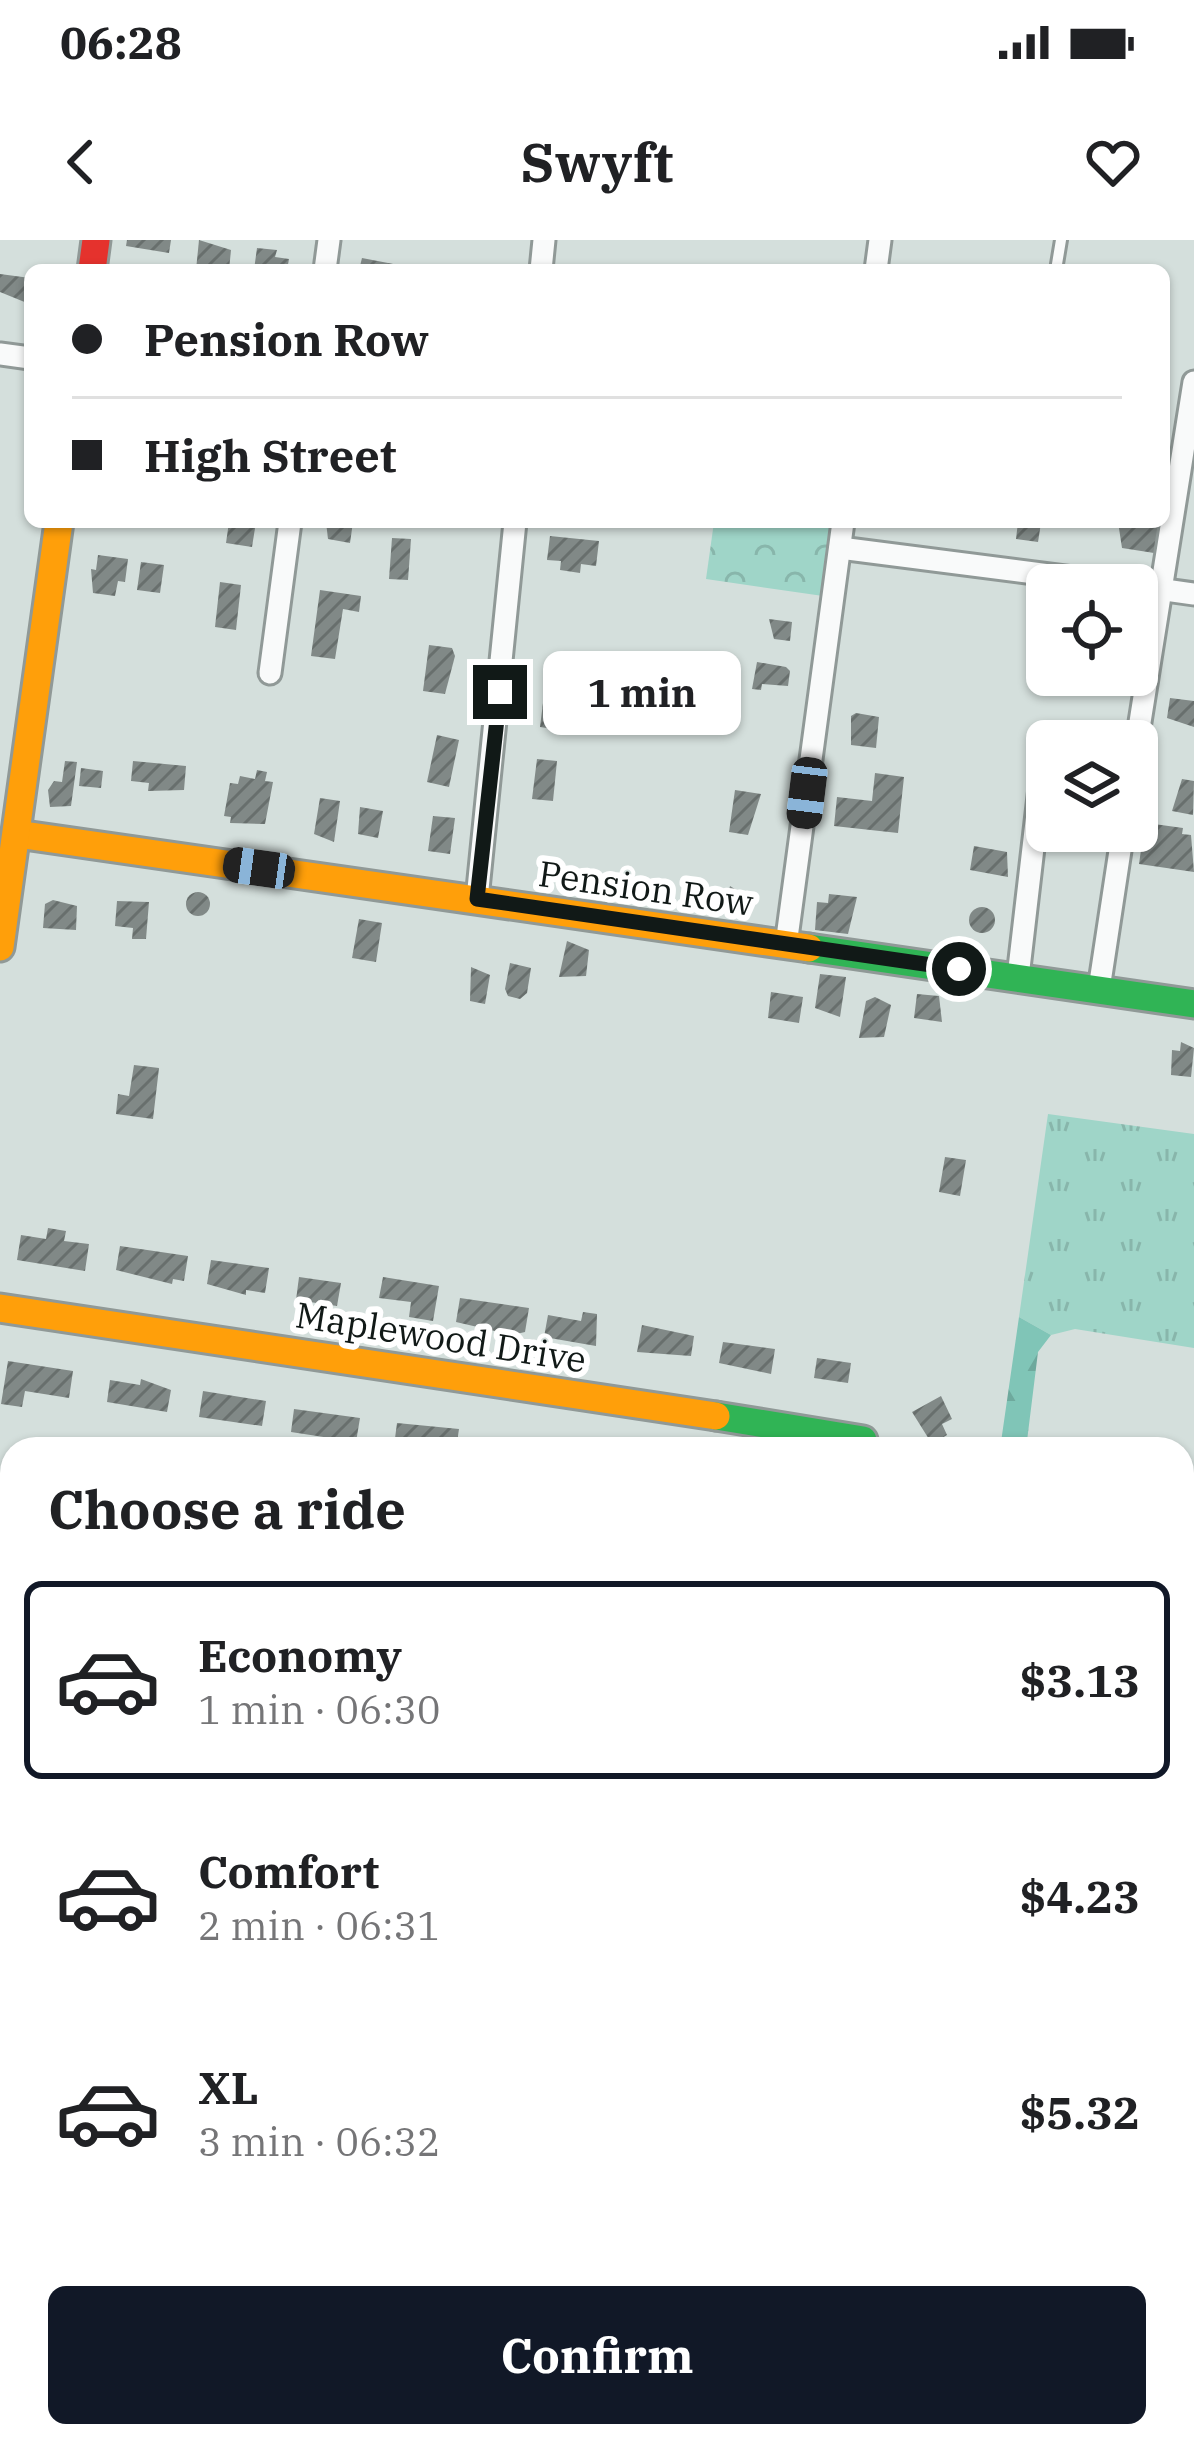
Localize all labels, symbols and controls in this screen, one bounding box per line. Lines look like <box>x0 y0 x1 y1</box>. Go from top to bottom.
text: 06:28 <box>60 13 182 71</box>
text: Swyft <box>521 127 673 197</box>
icon: back <box>48 129 114 195</box>
icon: heart <box>1080 129 1146 195</box>
text: Pension Row <box>144 310 429 368</box>
text: High Street <box>144 426 396 484</box>
map controls <box>1026 564 1158 852</box>
button: locate <box>1026 564 1158 696</box>
callout: 1 min <box>542 650 740 734</box>
route end <box>473 665 527 719</box>
text: 1 min <box>587 667 697 718</box>
button: layers <box>1026 720 1158 852</box>
car <box>785 755 829 831</box>
car <box>221 845 297 891</box>
street label: Pension Row <box>536 849 756 926</box>
route start <box>932 942 986 996</box>
street label: Maplewood Drive <box>293 1290 590 1383</box>
text: Choose a ride <box>48 1474 406 1544</box>
icon: car <box>54 1626 162 1734</box>
text: Economy <box>198 1626 402 1684</box>
text: $3.13 <box>1020 1651 1140 1709</box>
text: 1 min · 06:30 <box>198 1684 440 1735</box>
icon: car <box>54 1842 162 1950</box>
text: Comfort <box>198 1842 379 1900</box>
text: $4.23 <box>1020 1867 1140 1925</box>
text: 2 min · 06:31 <box>198 1900 440 1951</box>
icon: car <box>54 2058 162 2166</box>
text: XL <box>198 2058 259 2116</box>
text: $5.32 <box>1020 2083 1140 2141</box>
text: 3 min · 06:32 <box>198 2116 440 2167</box>
button: Confirm <box>48 2286 1146 2424</box>

